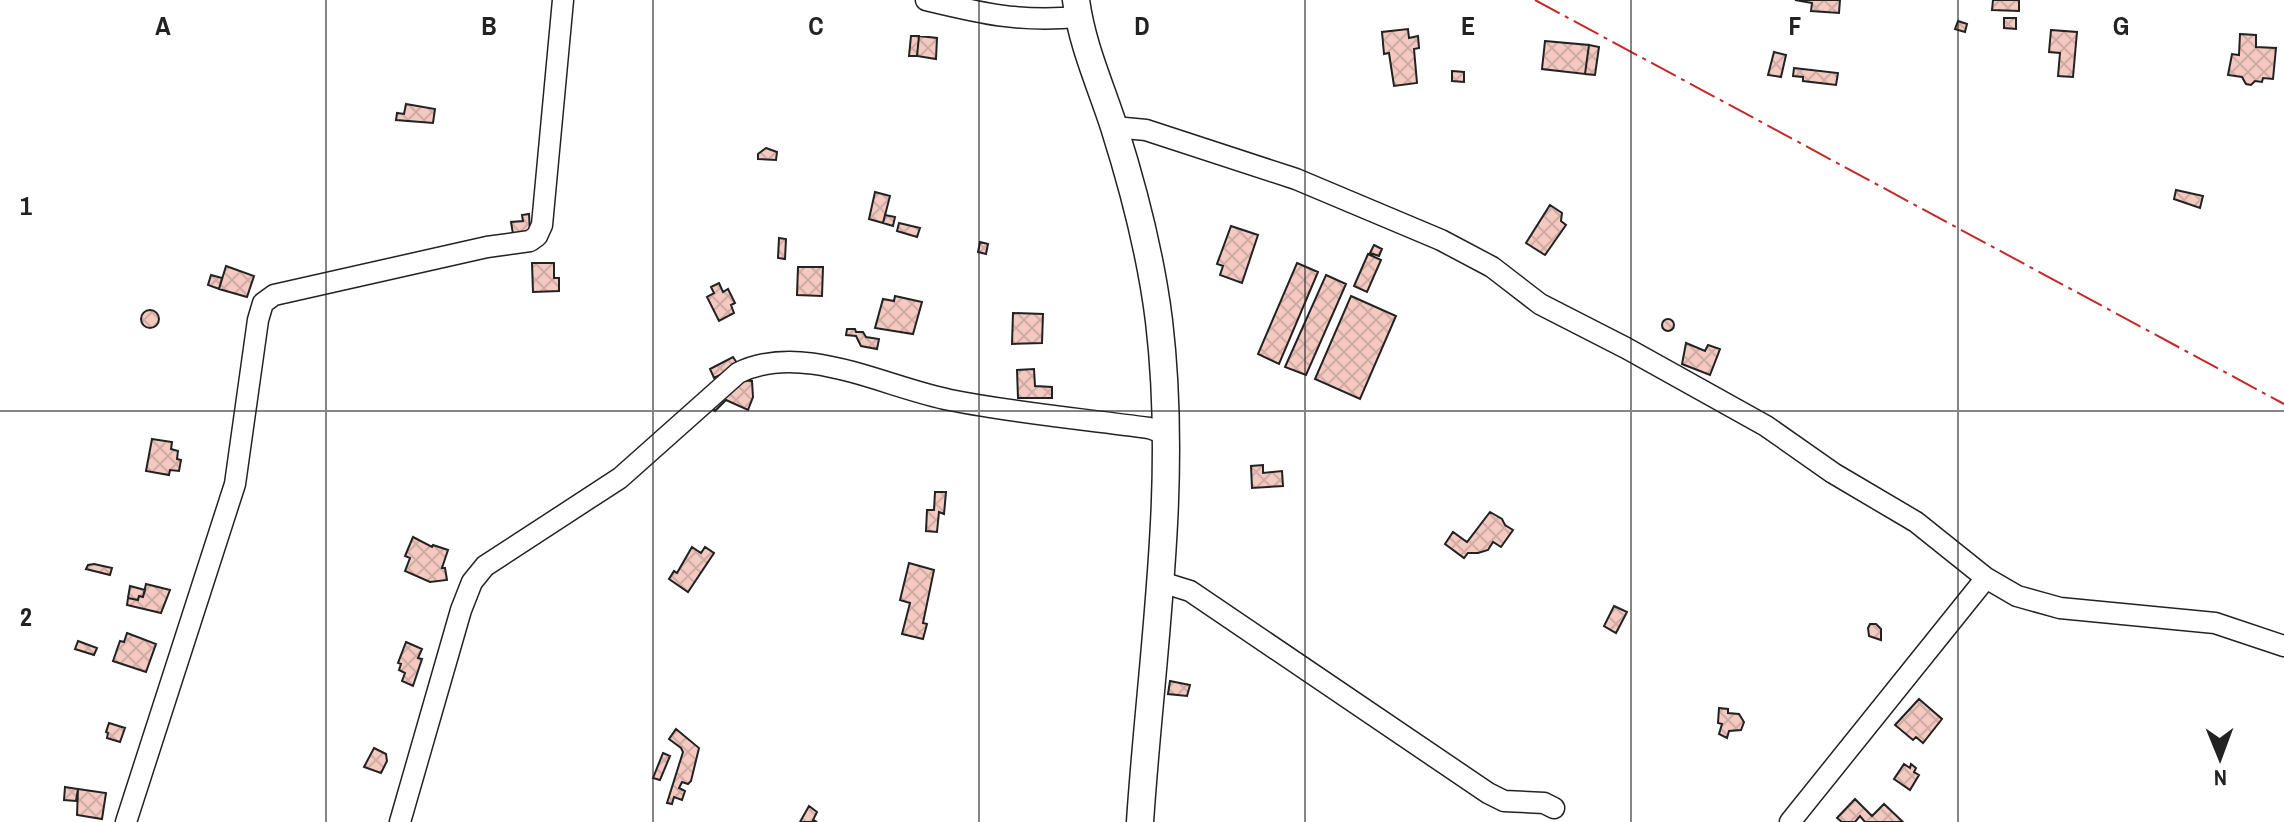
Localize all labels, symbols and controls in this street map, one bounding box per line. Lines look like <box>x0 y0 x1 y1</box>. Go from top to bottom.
text: A <box>155 8 171 43</box>
text: B <box>481 8 497 43</box>
text: C <box>808 8 824 43</box>
text: D <box>1134 8 1150 43</box>
text: E <box>1461 8 1475 43</box>
text: F <box>1788 8 1802 43</box>
text: G <box>2113 8 2129 43</box>
text: 1 <box>20 188 32 223</box>
text: 2 <box>20 599 32 634</box>
north arrow <box>2180 718 2260 798</box>
text: N <box>2214 763 2227 793</box>

